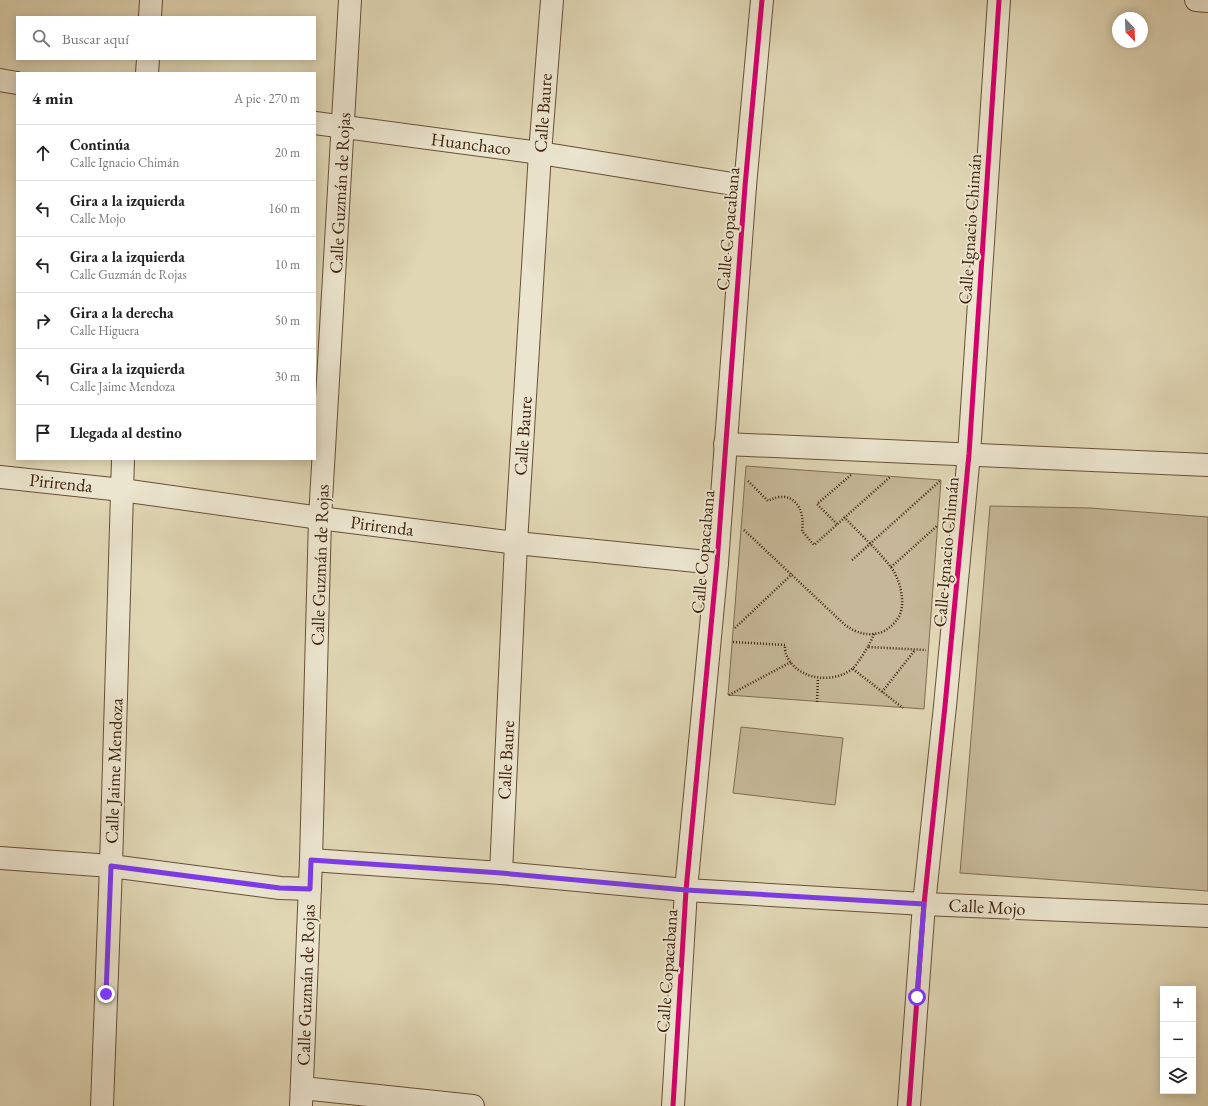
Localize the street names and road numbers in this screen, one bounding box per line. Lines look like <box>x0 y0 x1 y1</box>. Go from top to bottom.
street label: Calle Baure <box>528 73 557 153</box>
street label: Calle Guzmán de Rojas <box>324 112 355 274</box>
street label: Huanchaco <box>430 127 512 160</box>
street label: Calle Ignacio Chimán <box>953 152 986 305</box>
street label: Calle Copacabana <box>711 165 744 292</box>
street label: Calle Baure <box>508 396 537 476</box>
street label: Pirirenda <box>28 468 95 497</box>
street label: Calle Ignacio Chimán <box>927 475 964 628</box>
street label: Calle Guzmán de Rojas <box>305 484 334 646</box>
street label: Calle Copacabana <box>686 488 719 615</box>
street label: Pirirenda <box>349 510 416 541</box>
street label: Calle Jaime Mendoza <box>99 697 128 844</box>
street label: Calle Baure <box>492 720 519 800</box>
street label: Calle Mojo <box>948 893 1026 920</box>
street label: Calle Guzmán de Rojas <box>291 904 320 1066</box>
street label: Calle Copacabana <box>651 907 682 1034</box>

